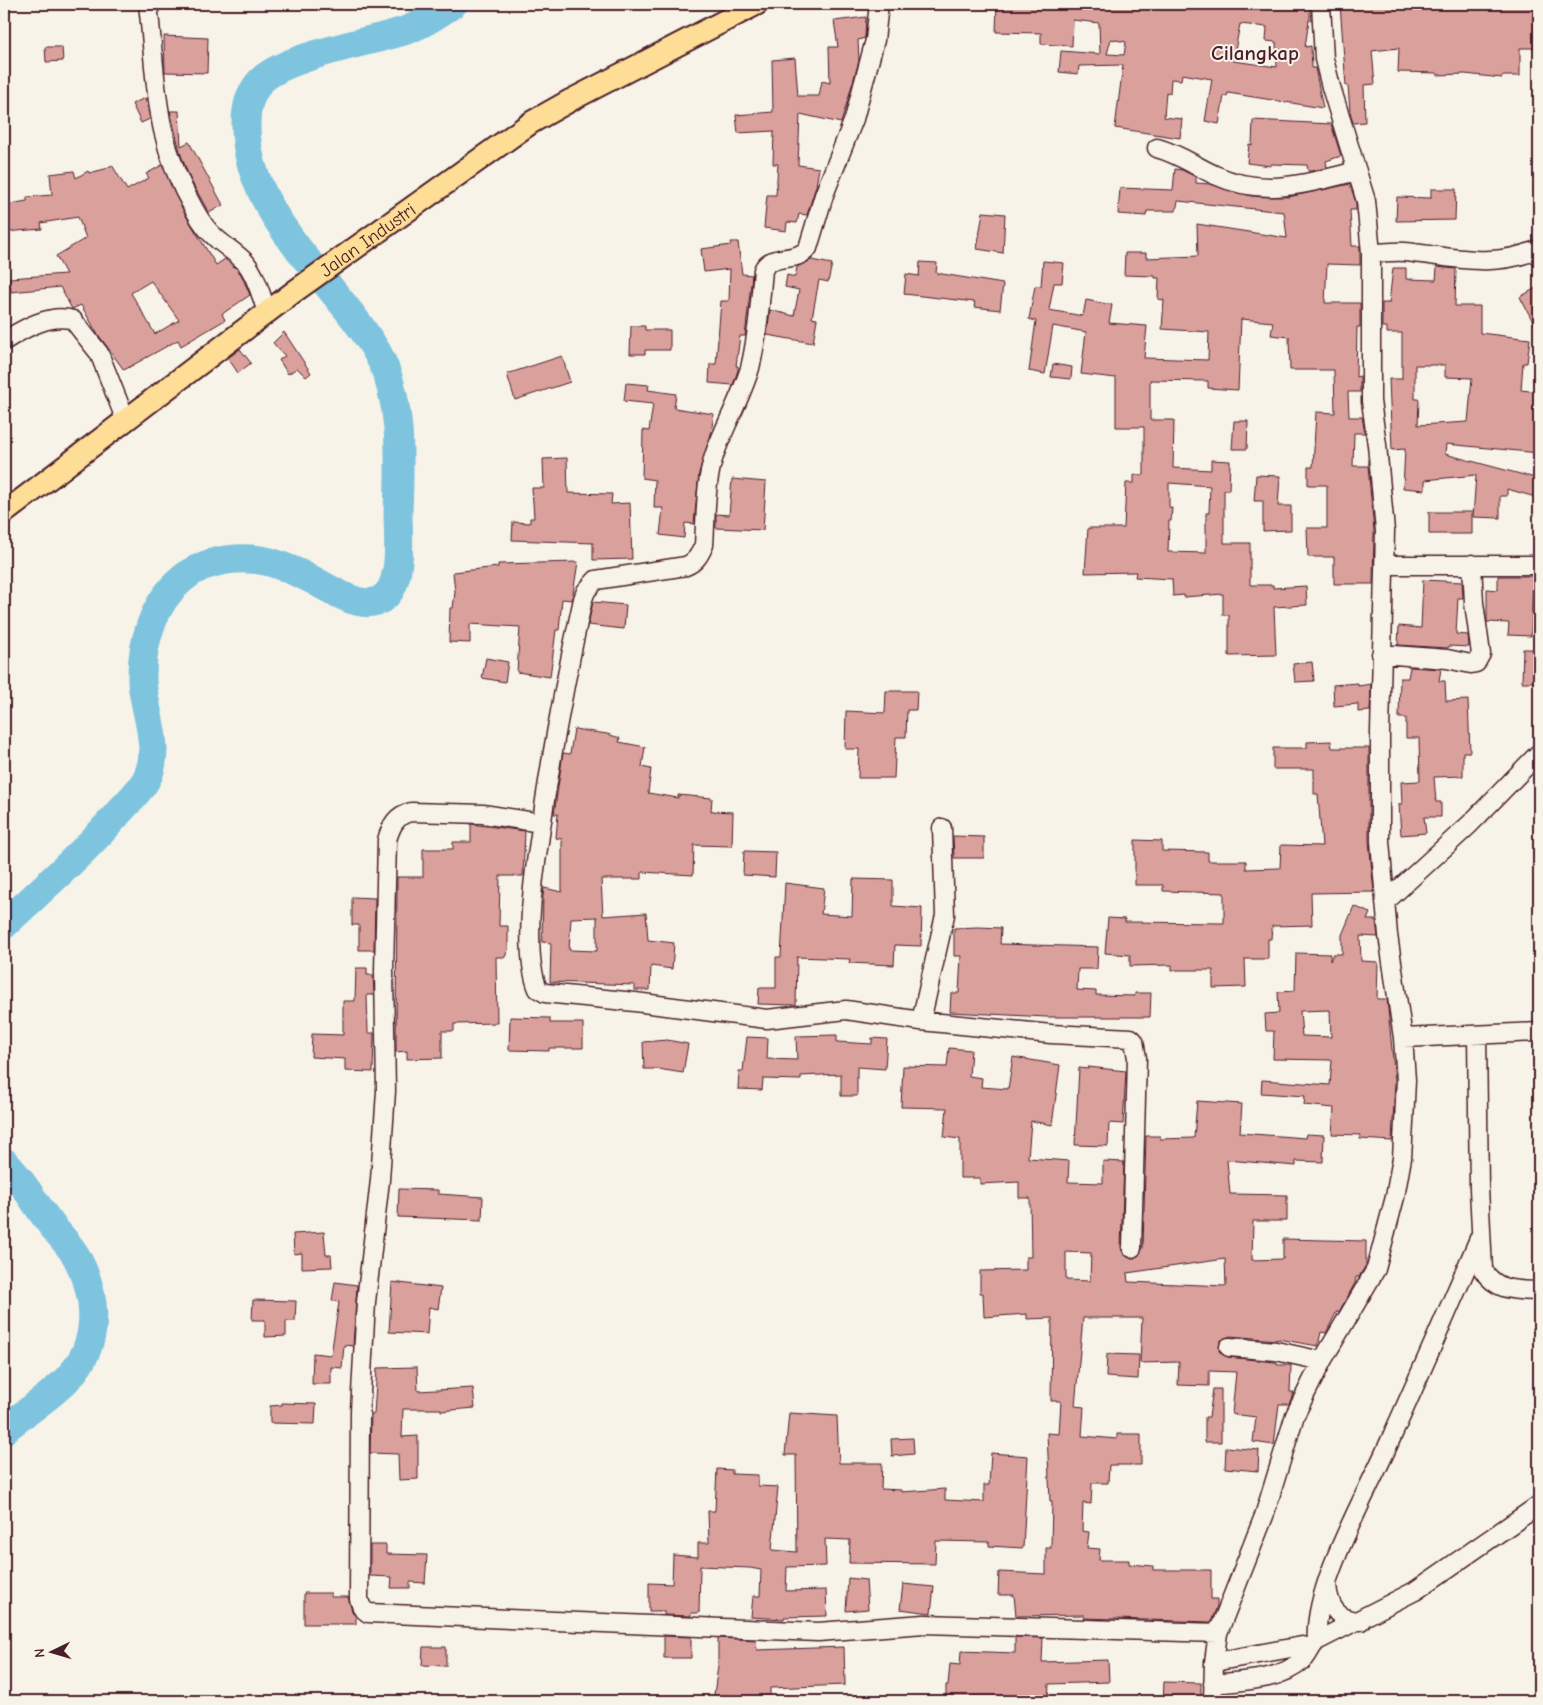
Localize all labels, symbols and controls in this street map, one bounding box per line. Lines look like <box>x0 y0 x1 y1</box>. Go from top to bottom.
district label: Cilangkap <box>1211 41 1299 65</box>
street label: Jalan Industri <box>316 199 420 282</box>
north arrow <box>28 1628 78 1678</box>
text: N <box>31 1648 48 1658</box>

